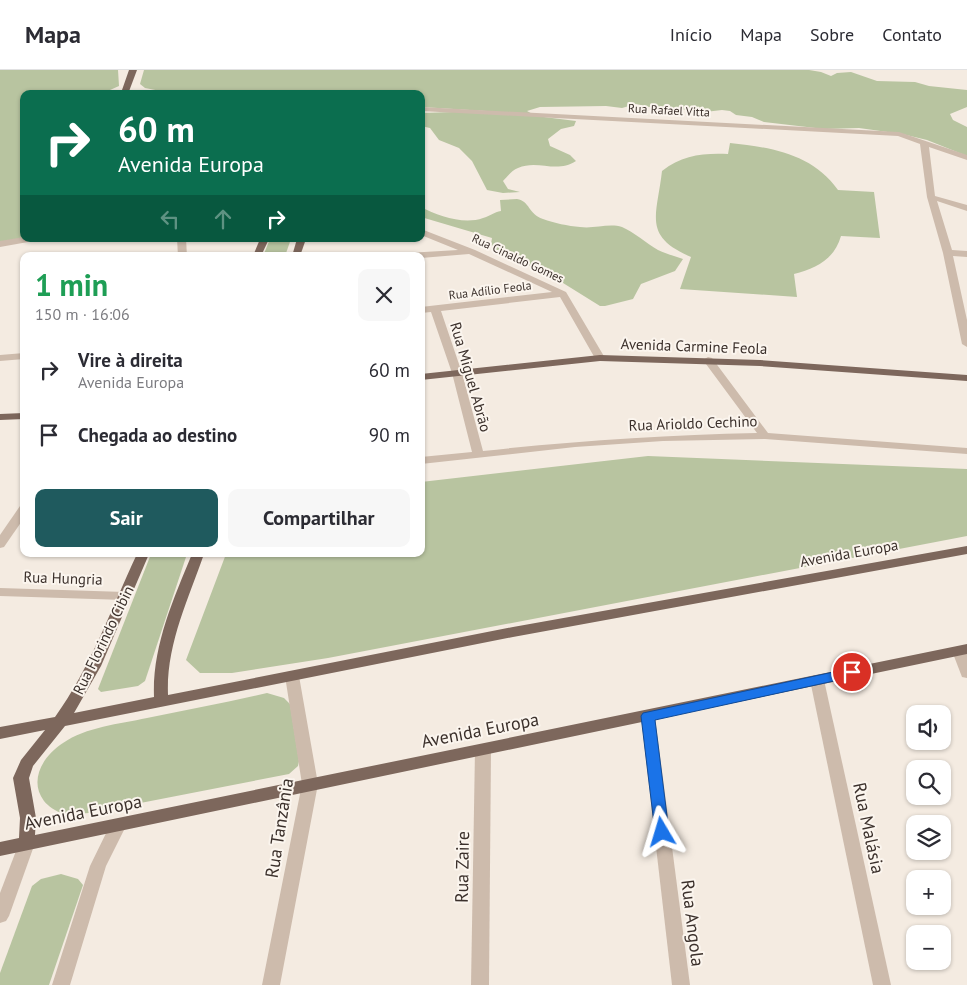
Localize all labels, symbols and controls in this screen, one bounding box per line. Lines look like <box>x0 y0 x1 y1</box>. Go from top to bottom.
text: Mapa <box>25 19 81 50</box>
text: Início <box>670 23 712 46</box>
text: Mapa <box>740 23 782 46</box>
text: Sobre <box>810 23 854 46</box>
text: Contato <box>882 23 942 46</box>
street label: Rua Rafael Vitta <box>628 100 710 120</box>
text: 60 m <box>118 106 195 152</box>
icon: right <box>35 110 100 175</box>
text: Avenida Europa <box>118 150 264 178</box>
icon: left <box>156 205 184 233</box>
icon: ahead <box>209 205 237 233</box>
icon: right <box>262 205 290 233</box>
street label: Rua Cinaldo Gomes <box>470 230 566 286</box>
text: 1 min <box>35 265 108 304</box>
button: close <box>358 269 410 321</box>
street label: Rua Adílio Feola <box>448 277 532 303</box>
text: 150 m · 16:06 <box>35 304 130 324</box>
street label: Rua Miguel Abrão <box>446 320 496 434</box>
street label: Avenida Carmine Feola <box>620 334 768 358</box>
text: Vire à direita <box>78 348 183 372</box>
icon: right <box>35 356 63 384</box>
text: 60 m <box>369 358 410 382</box>
text: Avenida Europa <box>78 372 184 392</box>
street label: Rua Arioldo Cechino <box>628 411 758 435</box>
icon: arrive <box>35 421 63 449</box>
text: Chegada ao destino <box>78 423 237 447</box>
text: 90 m <box>369 423 410 447</box>
button: Sair <box>35 489 218 547</box>
button: Compartilhar <box>228 489 410 547</box>
street label: Avenida Europa <box>798 535 900 571</box>
street label: Rua Hungria <box>23 567 103 589</box>
street label: Rua Florindo Cibin <box>68 582 138 698</box>
pin <box>831 651 873 693</box>
icon: arrive <box>838 658 866 686</box>
map controls <box>906 705 951 970</box>
button: sound <box>906 705 951 750</box>
street label: Avenida Europa <box>419 707 541 753</box>
button: search <box>906 760 951 805</box>
street label: Rua Tanzânia <box>260 776 298 880</box>
street label: Rua Malásia <box>848 780 890 876</box>
street label: Avenida Europa <box>22 789 144 835</box>
position arrow <box>635 805 687 857</box>
button: layers <box>906 815 951 860</box>
street label: Rua Zaire <box>450 831 474 903</box>
button: + <box>906 870 951 915</box>
street label: Rua Angola <box>676 878 710 968</box>
button: − <box>906 925 951 970</box>

